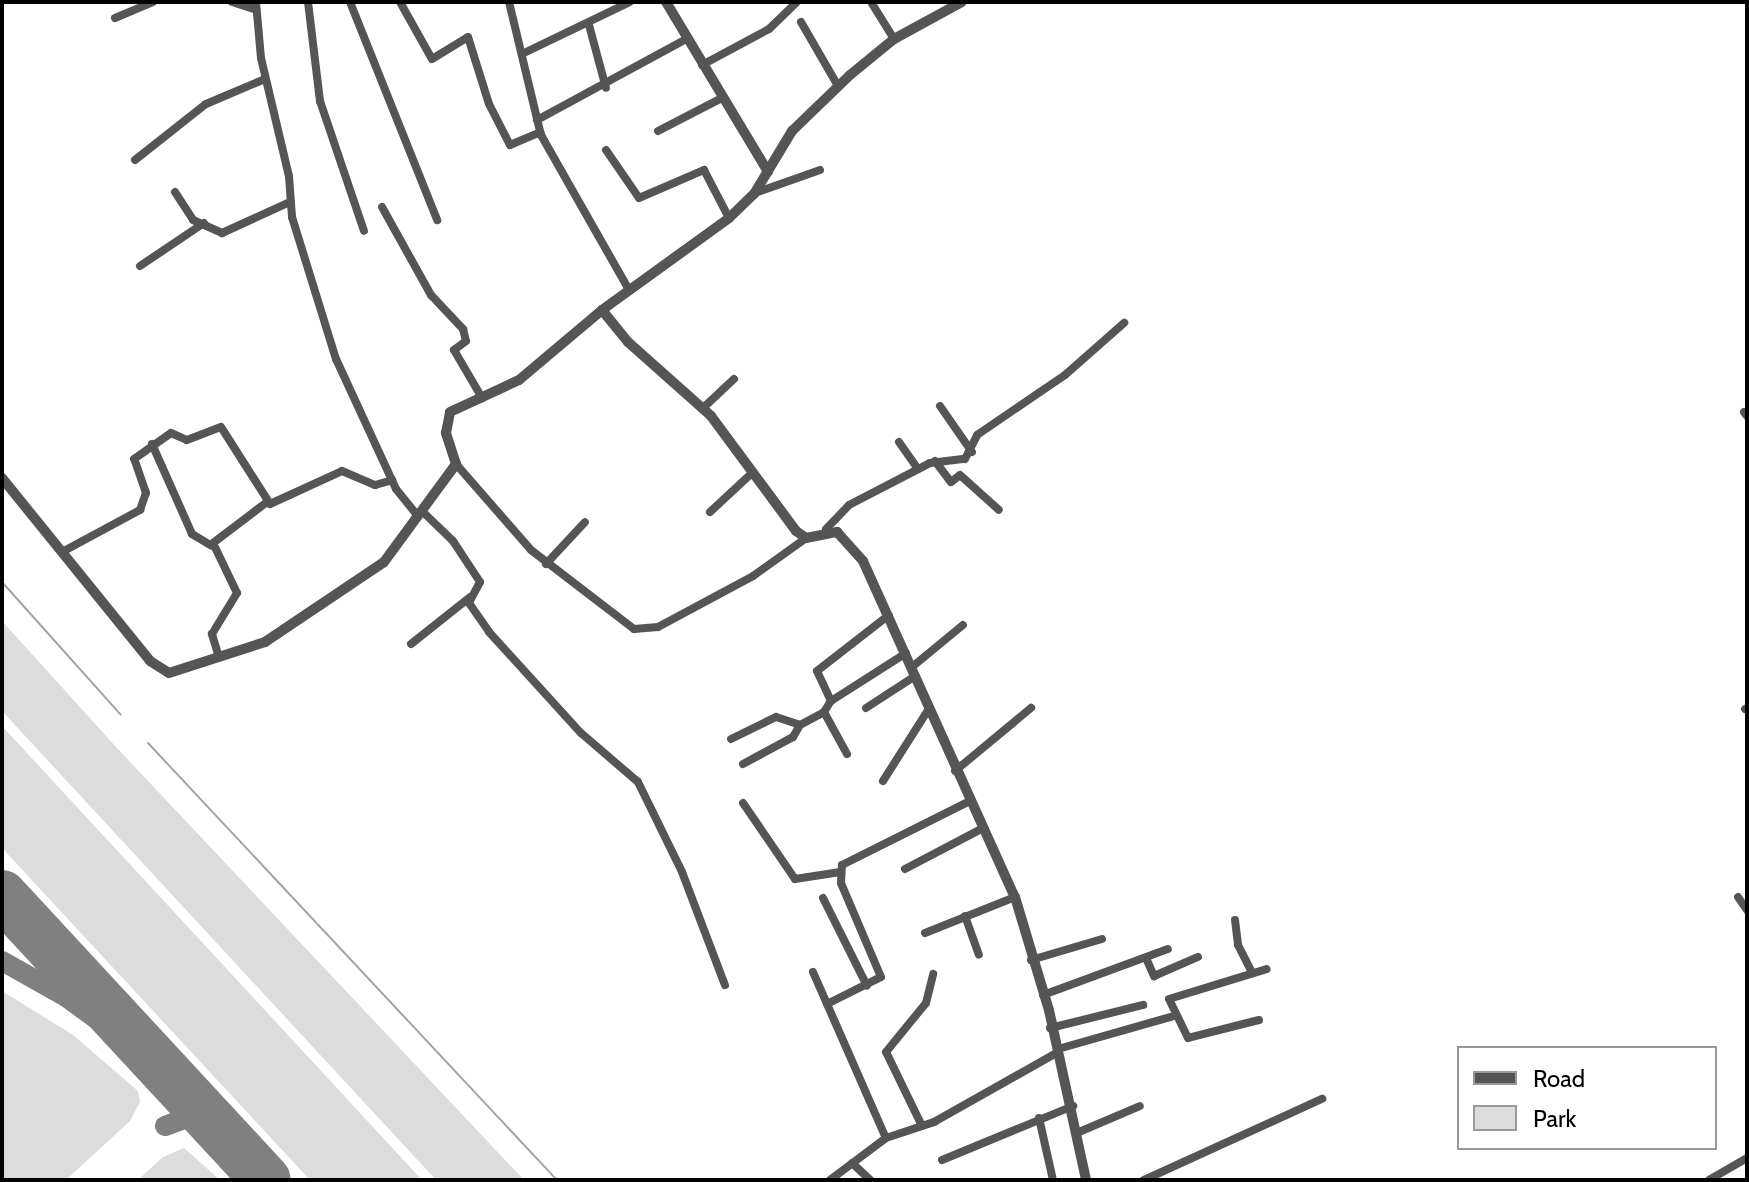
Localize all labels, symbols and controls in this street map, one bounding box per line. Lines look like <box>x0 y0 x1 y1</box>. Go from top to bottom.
legend <box>1457 1046 1717 1150</box>
text: Road <box>1533 1064 1585 1093</box>
text: Park <box>1533 1104 1576 1133</box>

